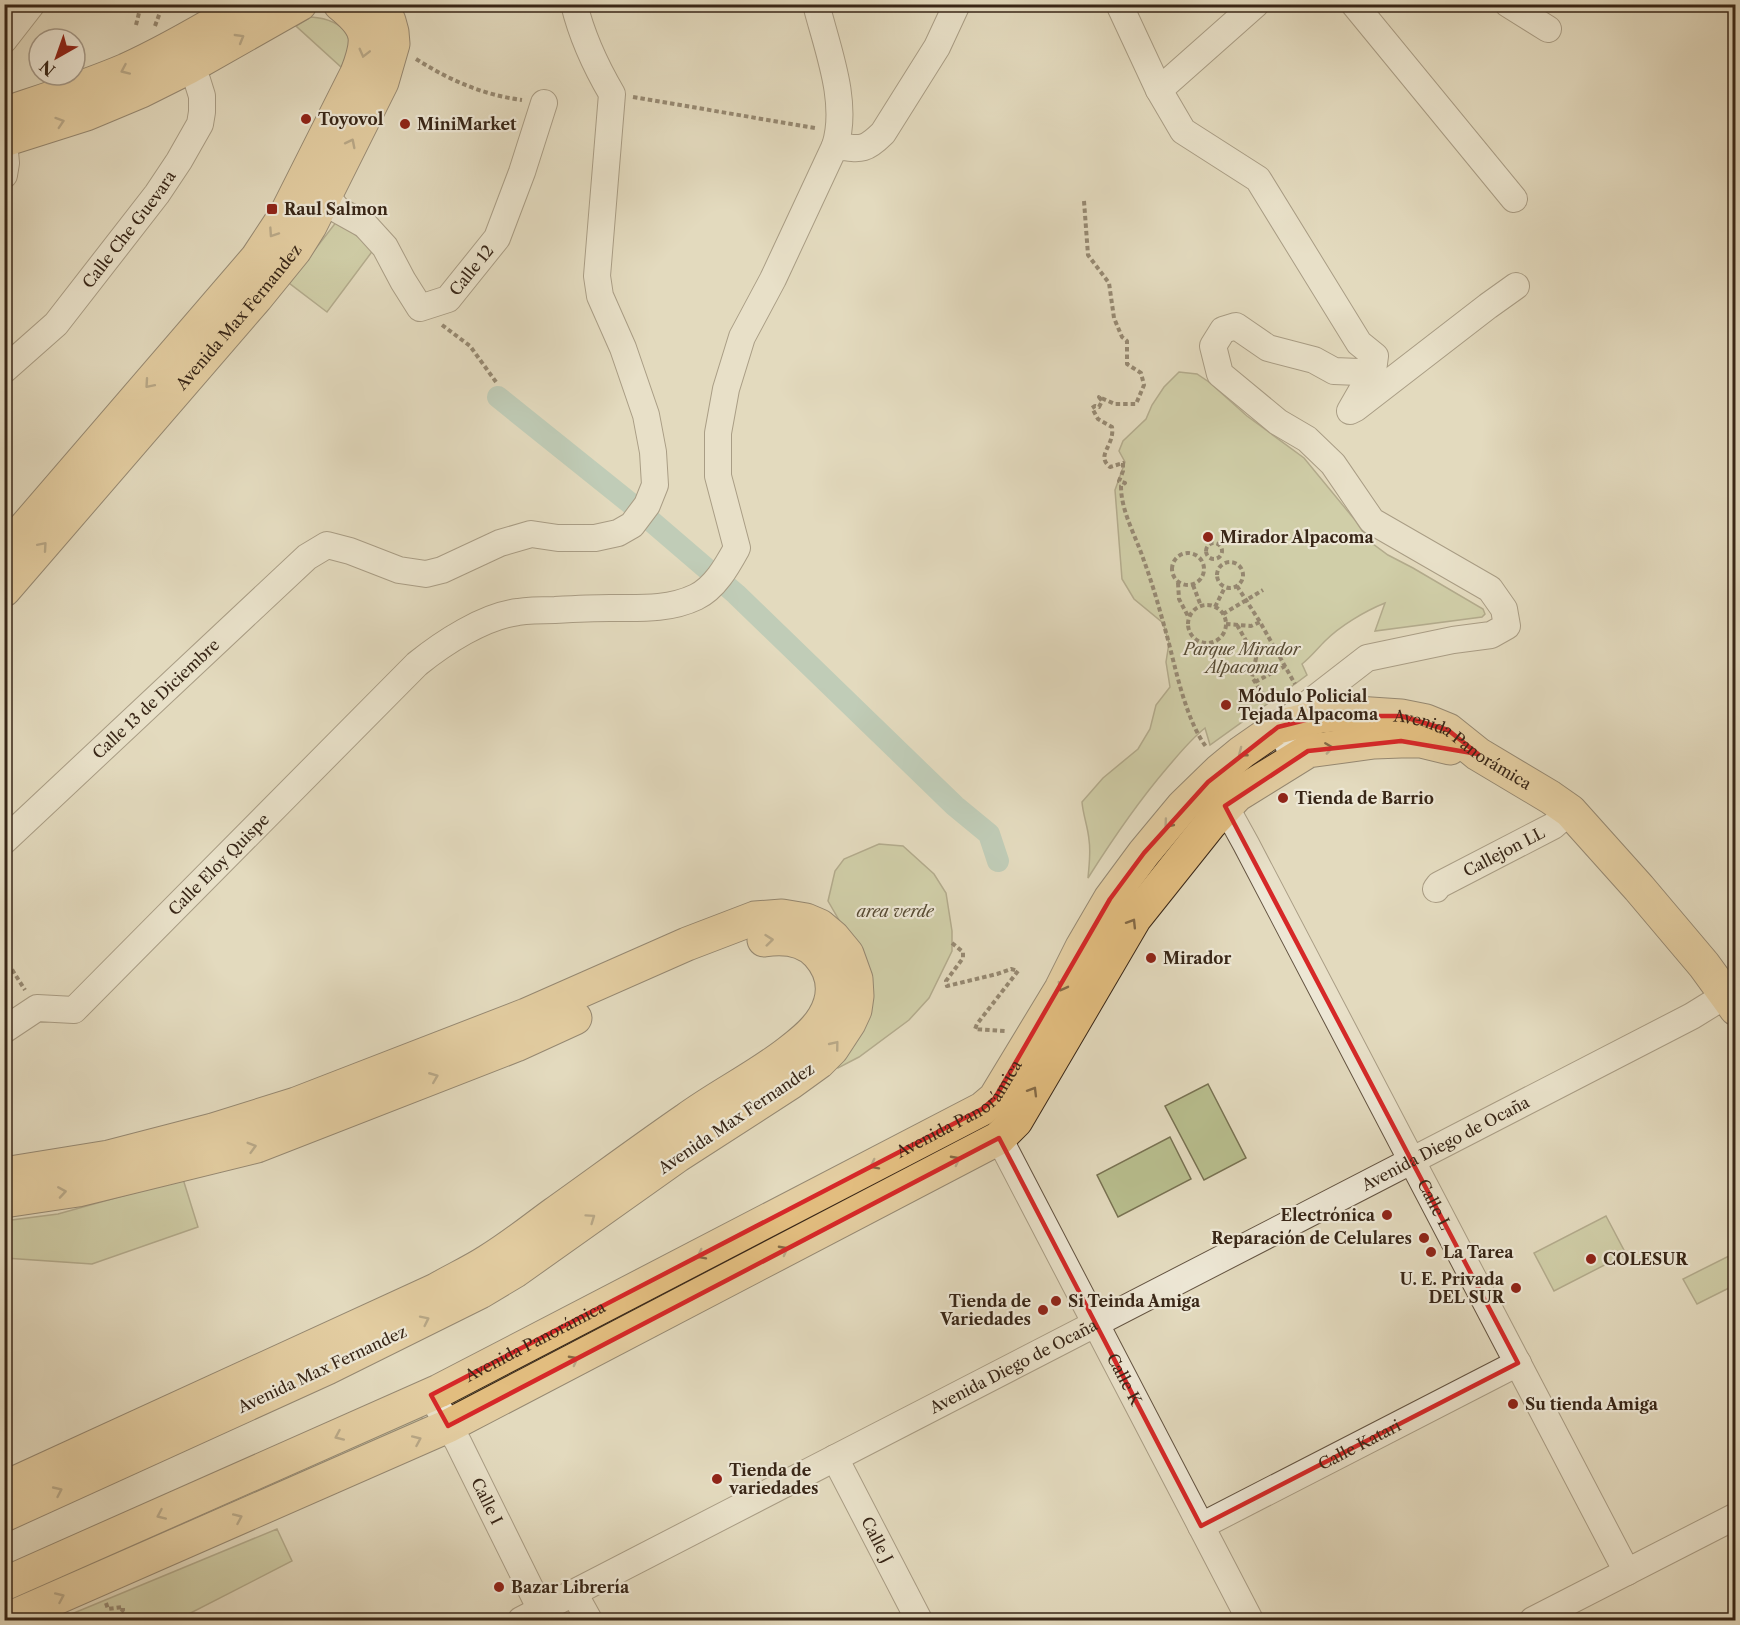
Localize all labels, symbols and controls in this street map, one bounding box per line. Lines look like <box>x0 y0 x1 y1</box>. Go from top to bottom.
north arrow <box>27 27 87 87</box>
one-way arrow <box>234 34 244 45</box>
one-way arrow <box>358 47 371 57</box>
text: N <box>36 56 59 81</box>
one-way arrow <box>121 62 132 74</box>
place label: Toyovol <box>318 109 384 129</box>
marker: Toyovol <box>299 112 313 126</box>
place label: MiniMarket <box>417 114 517 134</box>
one-way arrow <box>54 117 65 129</box>
marker: MiniMarket <box>398 117 412 131</box>
one-way arrow <box>344 138 356 149</box>
street label: Calle Che Guevara <box>78 166 180 292</box>
place label: Raul Salmon <box>284 199 388 219</box>
marker: Raul Salmon <box>265 202 279 216</box>
one-way arrow <box>269 227 280 238</box>
street label: Avenida Max Fernandez <box>171 241 306 394</box>
street label: Calle 12 <box>445 241 498 300</box>
one-way arrow <box>145 377 156 388</box>
place label: Mirador Alpacoma <box>1220 527 1374 547</box>
marker: Mirador Alpacoma <box>1201 530 1215 544</box>
one-way arrow <box>35 542 46 553</box>
street label: Calle 13 de Diciembre <box>88 635 223 763</box>
park label: Parque Mirador Alpacoma <box>1182 639 1302 677</box>
place label: Módulo Policial Tejada Alpacoma <box>1238 686 1379 724</box>
marker: Módulo Policial Tejada Alpacoma <box>1219 698 1233 712</box>
street label: Avenida Panorámica <box>1392 705 1536 794</box>
one-way arrow <box>1325 742 1334 755</box>
one-way arrow <box>1238 746 1249 757</box>
place label: Tienda de Barrio <box>1295 788 1434 808</box>
marker: Tienda de Barrio <box>1276 791 1290 805</box>
street label: Calle Eloy Quispe <box>164 809 273 919</box>
one-way arrow <box>1164 817 1175 828</box>
street label: Callejon LL <box>1460 822 1548 881</box>
park label: area verde <box>856 901 935 921</box>
one-way arrow <box>1125 919 1136 930</box>
one-way arrow <box>765 934 774 947</box>
place label: Mirador <box>1163 948 1231 968</box>
marker: Mirador <box>1144 951 1158 965</box>
one-way arrow <box>1058 981 1069 991</box>
one-way arrow <box>827 1040 838 1051</box>
street label: Avenida Panorámica <box>892 1056 1026 1162</box>
street label: Avenida Max Fernandez <box>653 1058 818 1178</box>
one-way arrow <box>428 1072 439 1084</box>
one-way arrow <box>1026 1087 1038 1097</box>
street label: Avenida Diego de Ocaña <box>1357 1091 1533 1195</box>
one-way arrow <box>246 1142 257 1154</box>
one-way arrow <box>950 1156 961 1167</box>
one-way arrow <box>870 1158 881 1169</box>
street label: Calle L <box>1413 1176 1456 1233</box>
one-way arrow <box>58 1187 67 1199</box>
place label: Electrónica <box>1280 1205 1376 1225</box>
marker: Electrónica <box>1380 1208 1394 1222</box>
one-way arrow <box>584 1214 595 1225</box>
place label: Reparación de Celulares <box>1211 1228 1412 1248</box>
marker: Reparación de Celulares <box>1417 1231 1431 1245</box>
place label: La Tarea <box>1443 1242 1514 1262</box>
marker: La Tarea <box>1424 1245 1438 1259</box>
one-way arrow <box>777 1246 788 1258</box>
one-way arrow <box>697 1248 708 1259</box>
place label: COLESUR <box>1603 1249 1688 1269</box>
marker: COLESUR <box>1584 1252 1598 1266</box>
place label: U. E. Privada DEL SUR <box>1400 1269 1505 1307</box>
marker: U. E. Privada DEL SUR <box>1509 1281 1523 1295</box>
place label: Tienda de Variedades <box>939 1291 1031 1329</box>
place label: Si Teinda Amiga <box>1068 1291 1201 1311</box>
marker: Si Teinda Amiga <box>1049 1294 1063 1308</box>
street label: Avenida Panorámica <box>460 1296 609 1386</box>
marker: Tienda de Variedades <box>1036 1303 1050 1317</box>
street label: Avenida Diego de Ocaña <box>925 1314 1101 1418</box>
one-way arrow <box>418 1315 429 1327</box>
street label: Avenida Max Fernandez <box>234 1321 410 1417</box>
street label: Calle K <box>1103 1350 1147 1409</box>
one-way arrow <box>567 1356 578 1367</box>
place label: Su tienda Amiga <box>1525 1394 1659 1414</box>
marker: Su tienda Amiga <box>1506 1397 1520 1411</box>
street label: Calle Katari <box>1315 1415 1404 1474</box>
one-way arrow <box>334 1428 345 1440</box>
one-way arrow <box>411 1435 422 1447</box>
place label: Tienda de variedades <box>728 1460 818 1498</box>
marker: Tienda de variedades <box>710 1472 724 1486</box>
street label: Calle I <box>467 1474 507 1528</box>
one-way arrow <box>51 1486 62 1498</box>
one-way arrow <box>156 1508 167 1520</box>
street label: Calle J <box>857 1513 898 1566</box>
one-way arrow <box>232 1514 243 1526</box>
place label: Bazar Librería <box>511 1577 630 1597</box>
marker: Bazar Librería <box>492 1580 506 1594</box>
one-way arrow <box>54 1592 65 1604</box>

